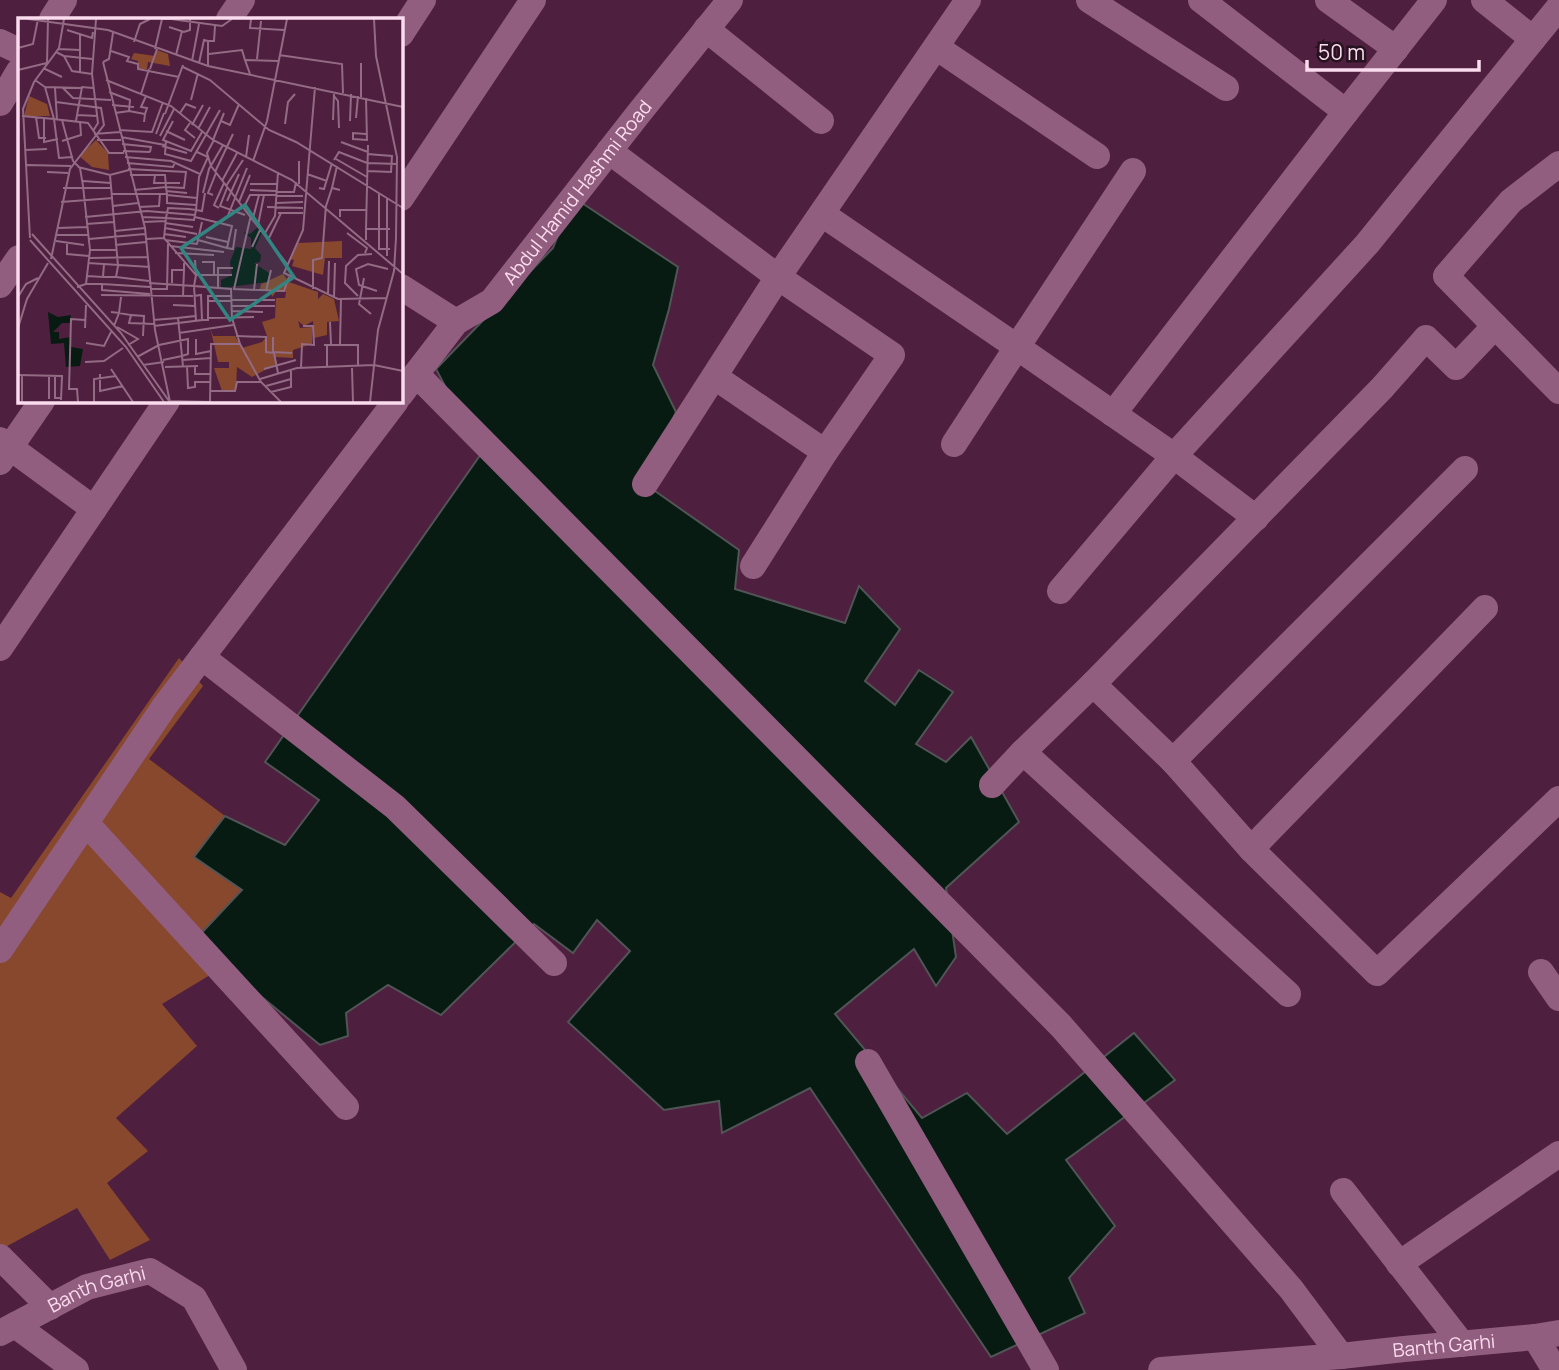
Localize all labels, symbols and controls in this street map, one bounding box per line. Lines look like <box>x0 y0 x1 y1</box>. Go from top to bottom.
inset map <box>18 18 402 402</box>
scale bar <box>1307 28 1478 72</box>
text: 50 m <box>1318 38 1365 66</box>
street label: Abdul Hamid Hashmi Road <box>497 94 657 290</box>
street label: Banth Garhi <box>43 1260 148 1319</box>
street label: Banth Garhi <box>1391 1328 1496 1363</box>

